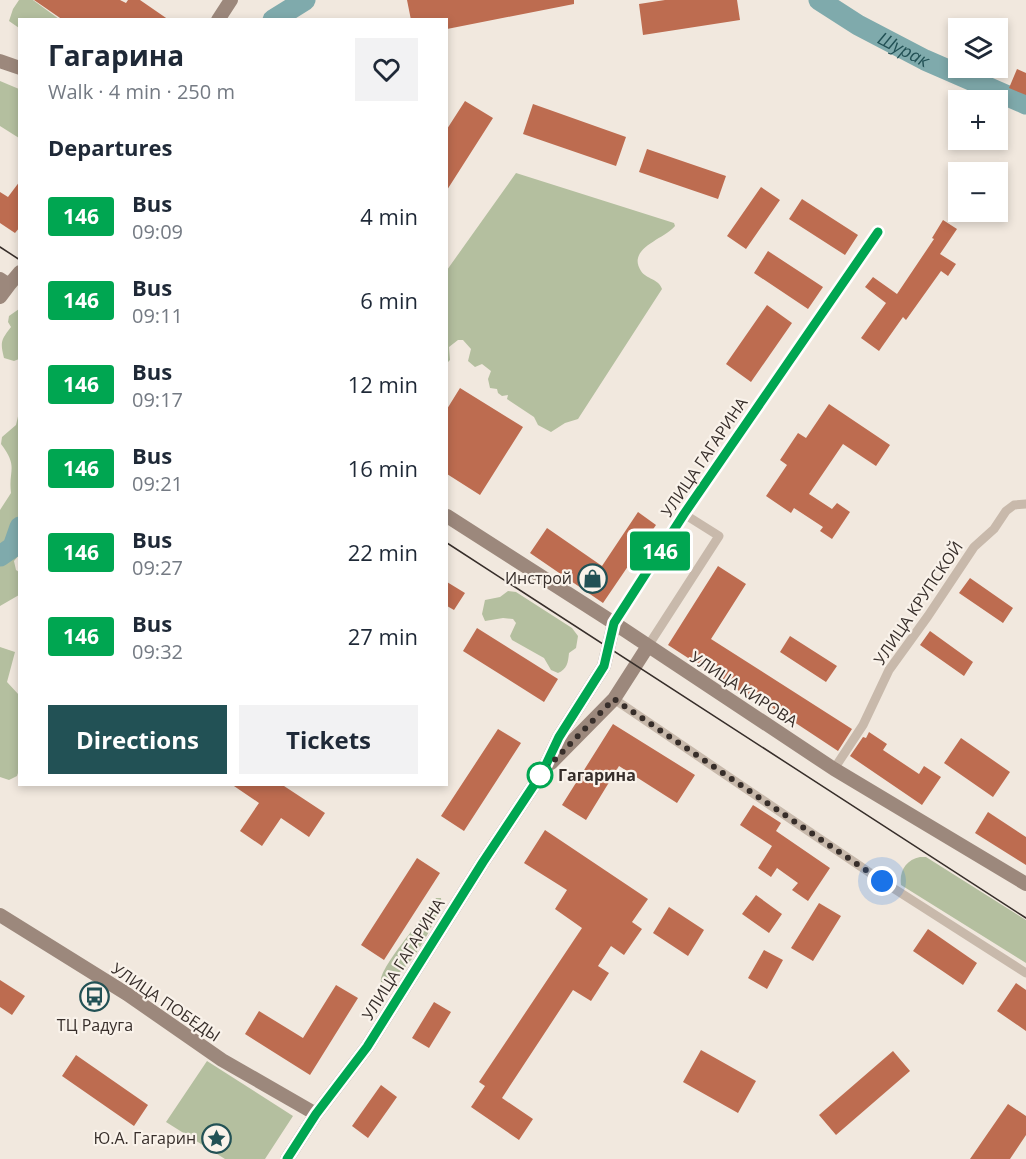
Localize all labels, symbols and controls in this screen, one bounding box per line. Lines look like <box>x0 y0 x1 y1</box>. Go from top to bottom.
map controls <box>948 18 1008 222</box>
button: layers <box>948 18 1008 78</box>
water label: Шурак <box>874 26 935 73</box>
text: Гагарина <box>48 36 184 74</box>
button: heart <box>355 38 418 101</box>
text: Walk · 4 min · 250 m <box>48 78 235 105</box>
button: + <box>948 90 1008 150</box>
text: Departures <box>48 132 172 162</box>
button: − <box>948 162 1008 222</box>
text: Bus <box>132 188 172 218</box>
text: 4 min <box>360 201 418 231</box>
text: 146 <box>63 202 99 230</box>
text: 09:09 <box>132 218 183 245</box>
text: Bus <box>132 272 172 302</box>
text: 6 min <box>360 285 418 315</box>
text: 146 <box>63 286 99 314</box>
text: 09:11 <box>132 302 183 329</box>
text: Bus <box>132 356 172 386</box>
text: 12 min <box>348 369 418 399</box>
text: 146 <box>63 370 99 398</box>
text: 09:17 <box>132 386 183 413</box>
street label: УЛИЦА ГАГАРИНА <box>656 392 753 521</box>
text: Bus <box>132 440 172 470</box>
text: 16 min <box>348 453 418 483</box>
text: 146 <box>63 454 99 482</box>
text: 09:21 <box>132 470 183 497</box>
text: Bus <box>132 524 172 554</box>
line badge: 146 <box>626 532 694 570</box>
text: 22 min <box>348 537 418 567</box>
text: 146 <box>642 537 678 565</box>
street label: УЛИЦА КРУПСКОЙ <box>868 537 968 669</box>
text: 146 <box>63 538 99 566</box>
text: 09:27 <box>132 554 183 581</box>
shop icon: Инстрой <box>577 562 609 594</box>
place label: Инстрой <box>505 567 572 589</box>
text: Bus <box>132 608 172 638</box>
text: 27 min <box>348 621 418 651</box>
text: 146 <box>63 622 99 650</box>
text: 09:32 <box>132 638 183 665</box>
street label: УЛИЦА КИРОВА <box>686 646 803 732</box>
button: Directions <box>48 705 227 774</box>
button: Tickets <box>239 705 418 774</box>
marker: Гагарина <box>527 762 553 788</box>
place label: Гагарина <box>558 764 636 786</box>
your location <box>867 866 897 896</box>
street label: УЛИЦА ГАГАРИНА <box>357 893 450 1024</box>
street label: УЛИЦА ПОБЕДЫ <box>107 957 225 1047</box>
bus stop icon: ТЦ Радуга <box>79 981 111 1013</box>
place label: ТЦ Радуга <box>57 1014 133 1036</box>
place icon: Ю.А. Гагарин <box>201 1122 233 1154</box>
place label: Ю.А. Гагарин <box>93 1127 196 1149</box>

